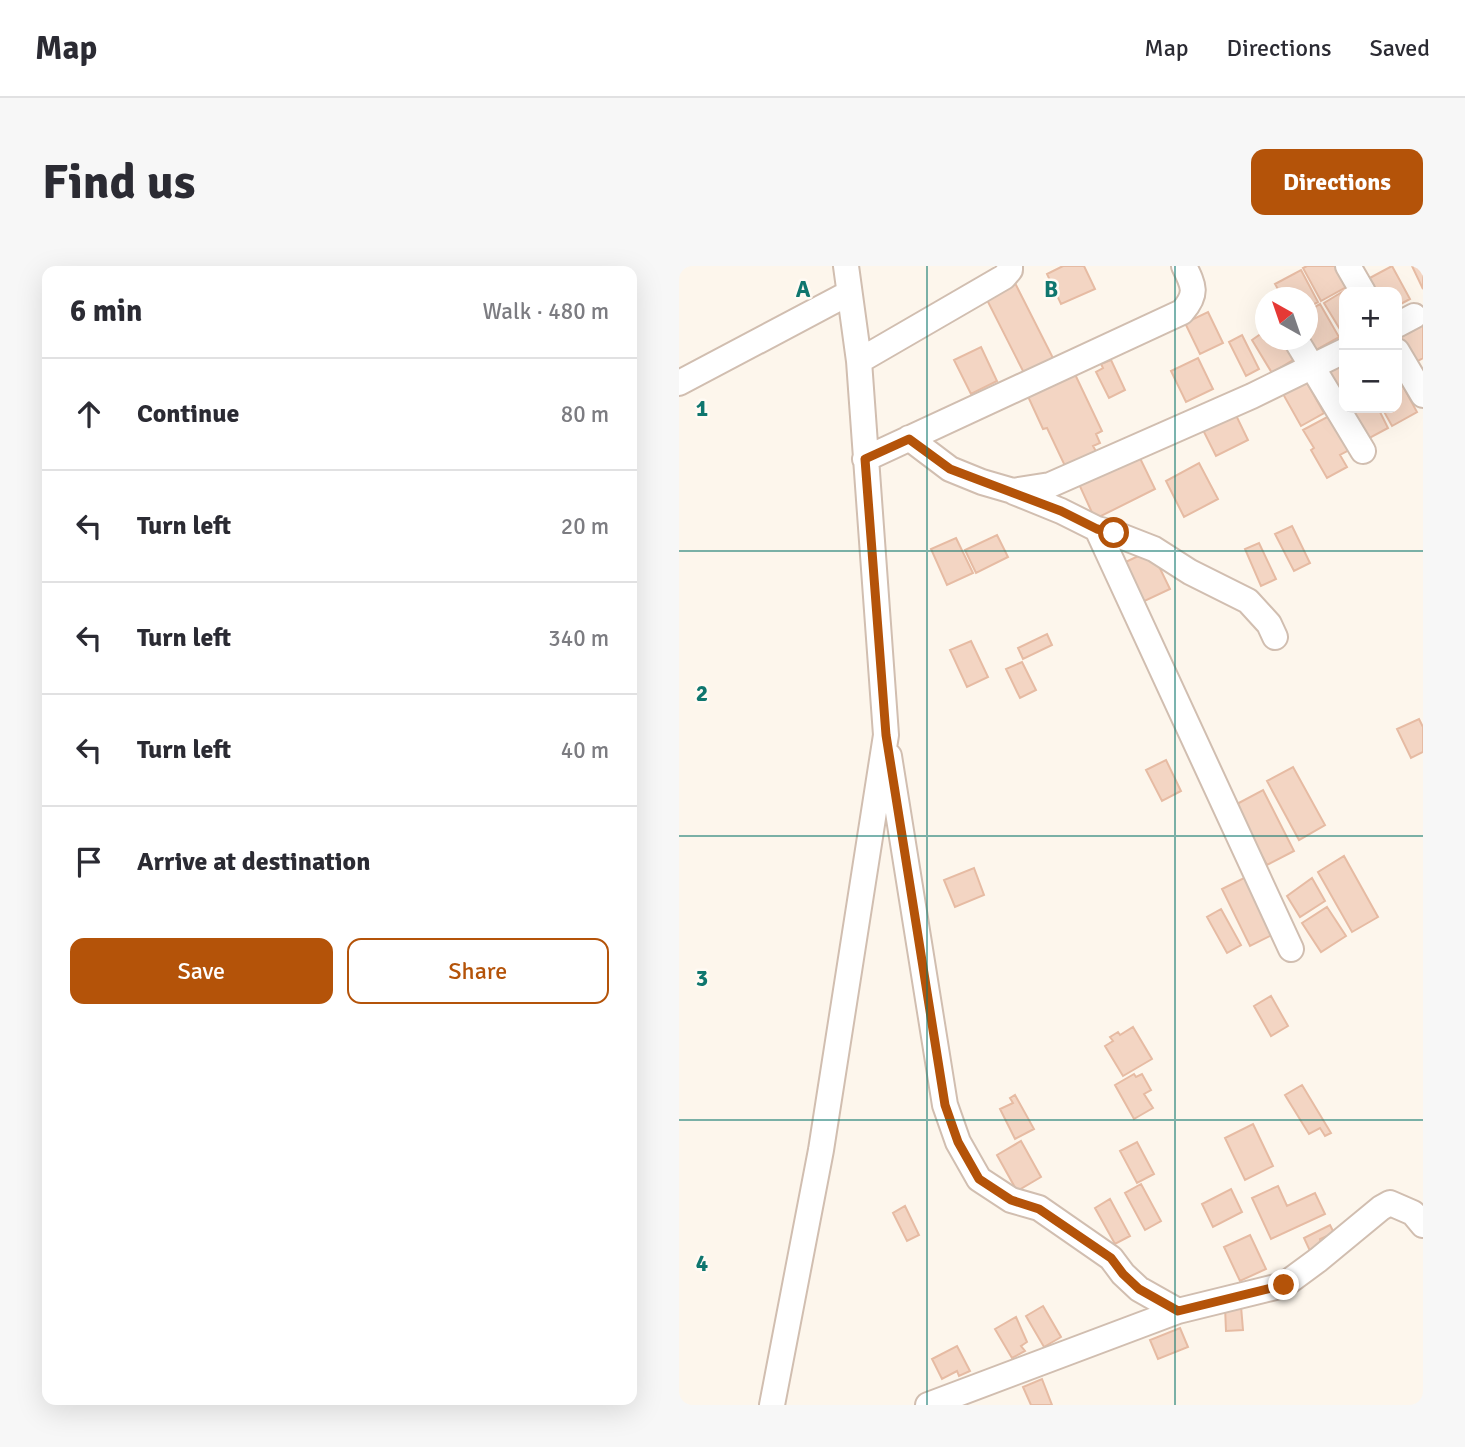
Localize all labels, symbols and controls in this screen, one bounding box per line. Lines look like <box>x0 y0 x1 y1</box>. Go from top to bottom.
text: Map <box>35 28 97 69</box>
text: Map <box>1144 33 1189 63</box>
text: Directions <box>1227 33 1332 63</box>
text: Saved <box>1370 33 1430 63</box>
button: Directions <box>1251 149 1423 215</box>
text: Find us <box>42 152 195 212</box>
text: A <box>796 275 811 304</box>
text: B <box>1044 275 1058 304</box>
north arrow <box>1255 287 1318 350</box>
map controls <box>1339 287 1402 413</box>
button: + <box>1339 287 1402 350</box>
text: 6 min <box>70 293 142 330</box>
text: Walk · 480 m <box>483 297 609 326</box>
button: − <box>1339 350 1402 413</box>
text: 1 <box>696 394 708 423</box>
icon: ahead <box>70 395 108 433</box>
text: Continue <box>137 398 239 430</box>
text: 80 m <box>561 400 609 429</box>
icon: left <box>70 507 108 545</box>
text: Turn left <box>137 510 231 542</box>
text: 20 m <box>561 512 609 541</box>
route start <box>1098 517 1129 548</box>
icon: left <box>70 619 108 657</box>
text: Turn left <box>137 622 231 654</box>
text: 340 m <box>548 624 609 653</box>
text: 2 <box>696 679 708 708</box>
icon: left <box>70 731 108 769</box>
text: Turn left <box>137 734 231 766</box>
text: 40 m <box>561 736 609 765</box>
icon: arrive <box>70 843 108 881</box>
text: Arrive at destination <box>137 846 370 878</box>
button: Save <box>70 938 333 1004</box>
button: Share <box>347 938 609 1004</box>
text: 3 <box>696 964 708 993</box>
text: 4 <box>696 1249 708 1278</box>
route end <box>1268 1269 1299 1300</box>

